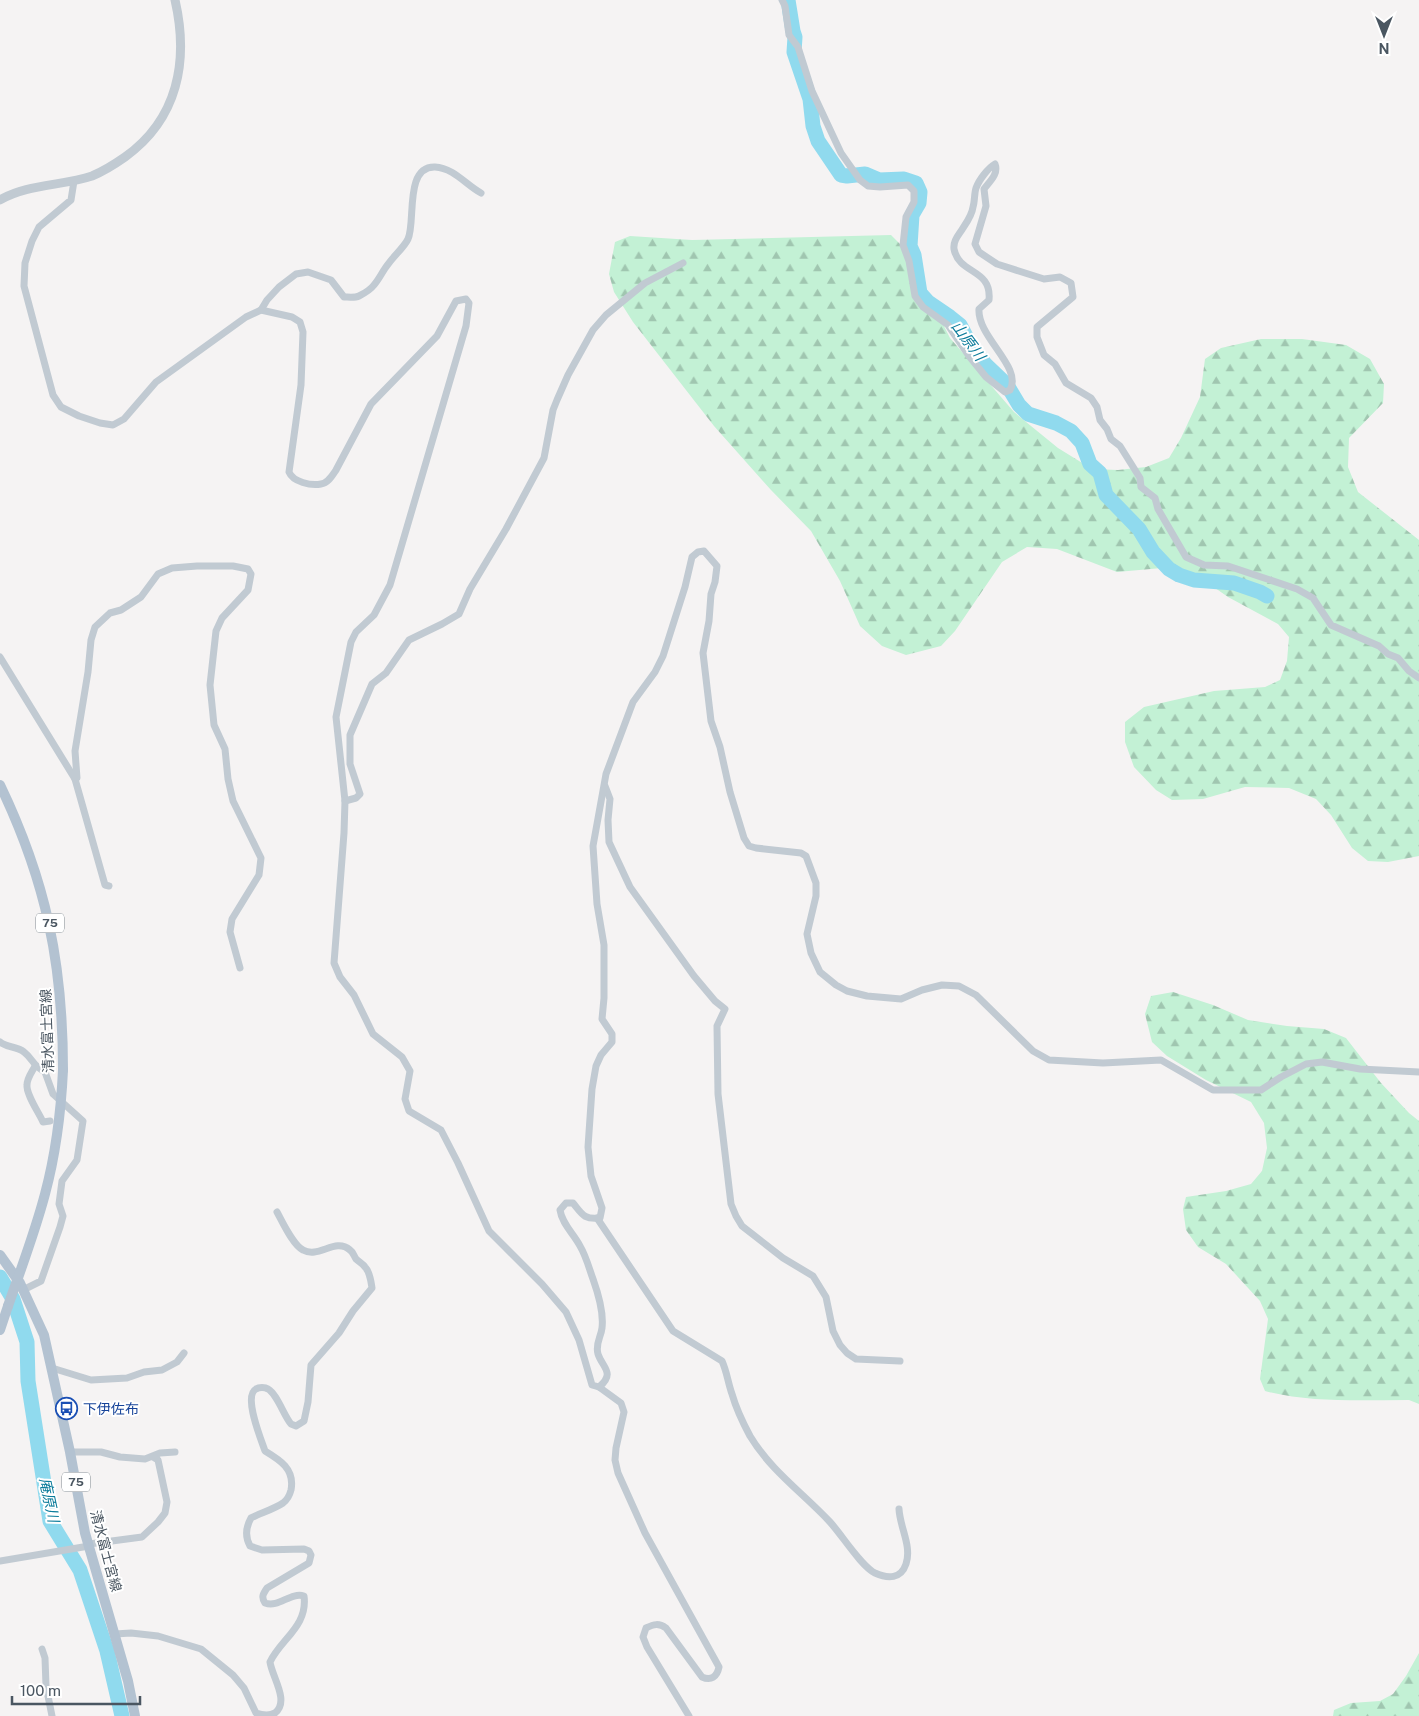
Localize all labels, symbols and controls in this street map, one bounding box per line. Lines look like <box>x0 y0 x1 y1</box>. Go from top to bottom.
north arrow <box>1359 10 1409 60</box>
text: N <box>1379 40 1389 56</box>
water label: 山原川 <box>948 318 990 365</box>
road number: 75 <box>36 914 64 932</box>
street label: 清水富士宮線 <box>38 989 56 1073</box>
bus stop icon: 下伊佐布 <box>55 1397 79 1421</box>
place label: 下伊佐布 <box>83 1401 139 1417</box>
road number: 75 <box>62 1472 90 1491</box>
water label: 庵原川 <box>36 1476 63 1526</box>
street label: 清水富士宮線 <box>87 1508 125 1594</box>
scale bar <box>12 1674 140 1706</box>
text: 100 m <box>20 1682 61 1699</box>

